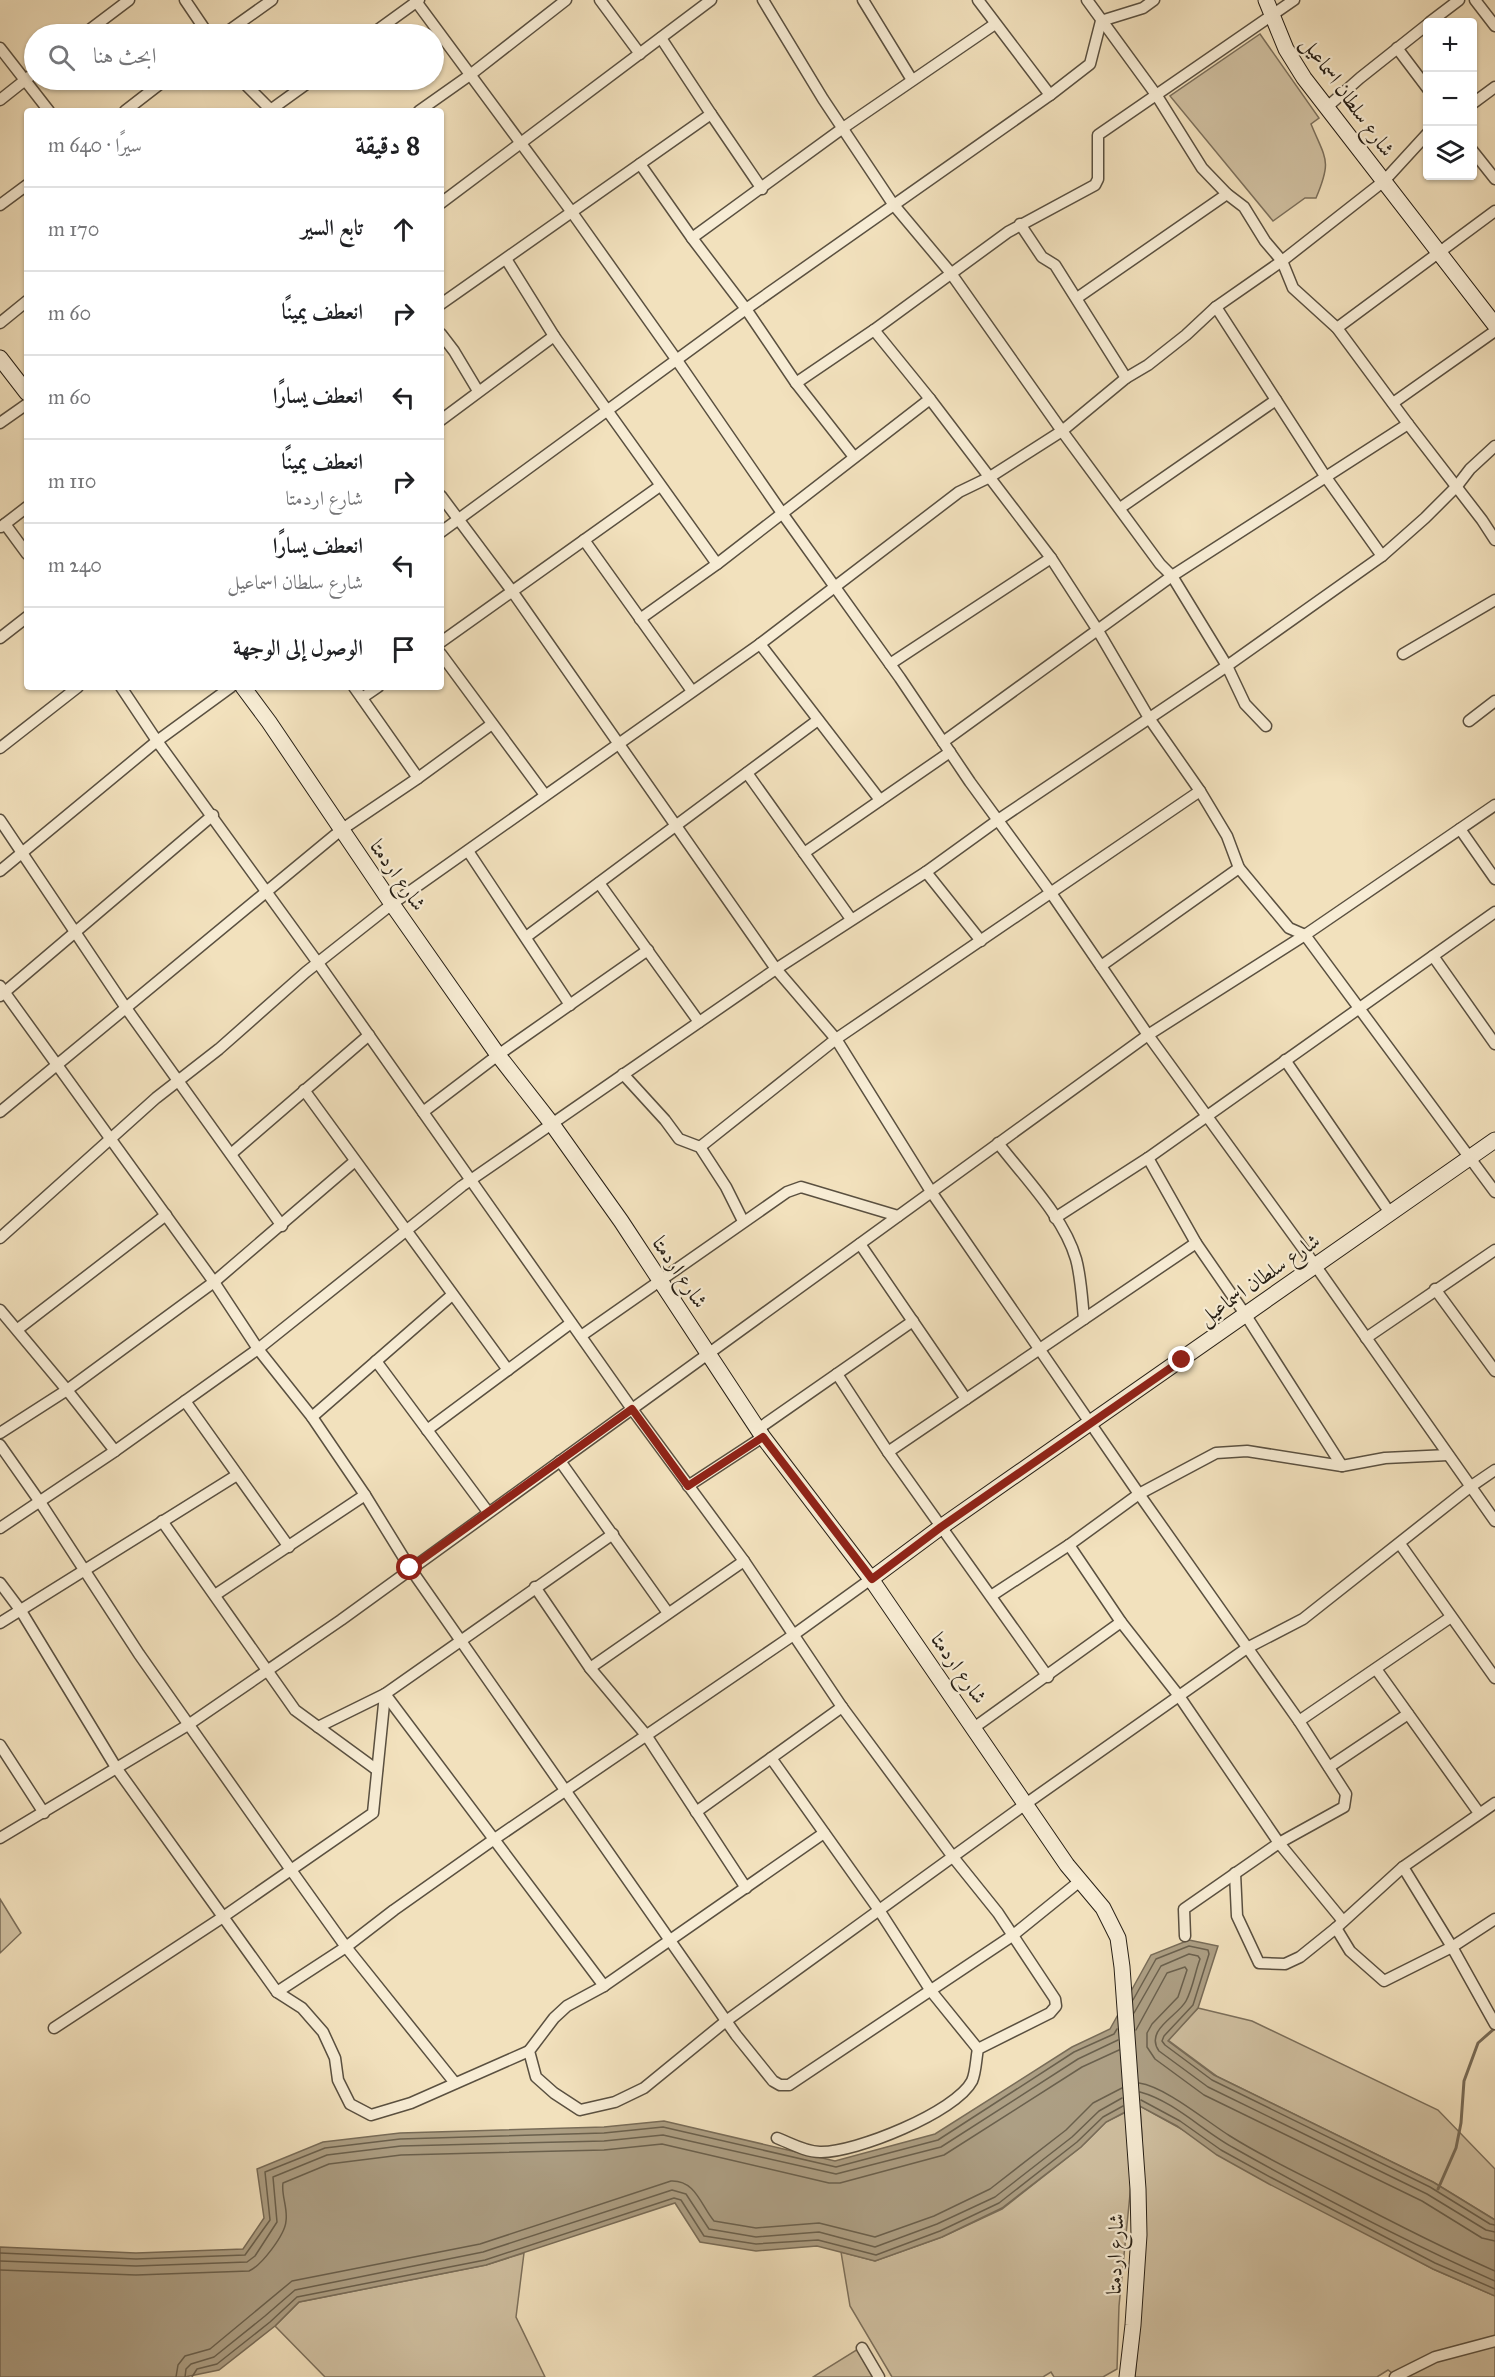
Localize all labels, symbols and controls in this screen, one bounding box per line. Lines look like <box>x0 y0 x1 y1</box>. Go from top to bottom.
map controls <box>1423 18 1477 180</box>
button: + <box>1423 18 1477 72</box>
search box <box>24 24 444 90</box>
street label: شارع سلطان اسماعيل <box>1292 31 1400 164</box>
icon: search <box>45 41 78 74</box>
text: ابحث هنا <box>93 42 156 69</box>
button: − <box>1423 72 1477 126</box>
button: layers <box>1423 126 1477 180</box>
text: 8 دقيقة <box>355 129 420 161</box>
text: سيرًا · 640 m <box>48 133 142 157</box>
icon: ahead <box>387 213 420 246</box>
text: تابع السير <box>301 214 363 241</box>
text: 170 m <box>48 217 99 241</box>
icon: right <box>387 297 420 330</box>
text: انعطف يمينًا <box>282 298 363 325</box>
text: 60 m <box>48 301 91 325</box>
icon: left <box>387 381 420 414</box>
text: انعطف يسارًا <box>273 382 363 409</box>
text: 60 m <box>48 385 91 409</box>
text: انعطف يمينًا <box>282 448 363 475</box>
icon: right <box>387 465 420 498</box>
text: 110 m <box>48 469 96 493</box>
text: شارع اردمتا <box>285 486 363 510</box>
text: انعطف يسارًا <box>273 532 363 559</box>
icon: left <box>387 549 420 582</box>
text: 240 m <box>48 553 102 577</box>
text: شارع سلطان اسماعيل <box>227 570 363 594</box>
icon: arrive <box>387 633 420 666</box>
text: الوصول إلى الوجهة <box>233 634 363 661</box>
street label: شارع اردمتا <box>360 834 432 919</box>
street label: شارع سلطان اسماعيل <box>1193 1227 1328 1335</box>
street label: شارع اردمتا <box>642 1231 714 1316</box>
route end <box>1168 1346 1194 1372</box>
route start <box>396 1554 422 1580</box>
street label: شارع اردمتا <box>921 1627 993 1712</box>
street label: شارع اردمتا <box>1101 2213 1134 2295</box>

